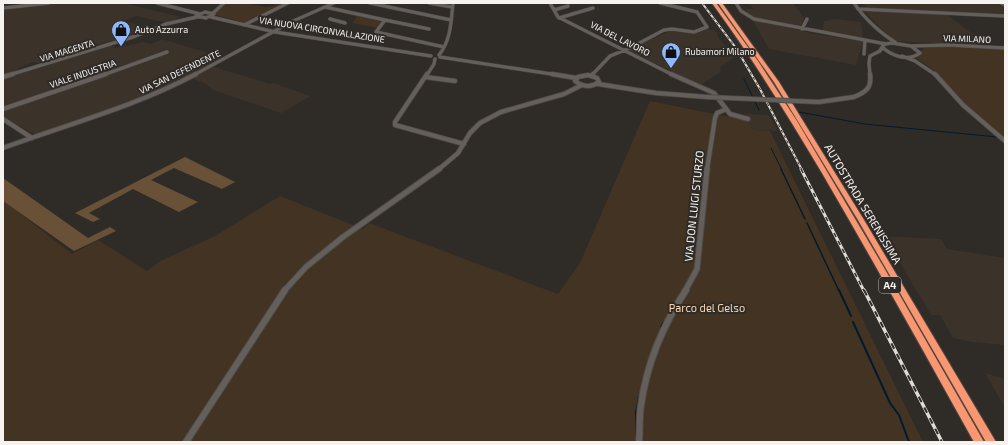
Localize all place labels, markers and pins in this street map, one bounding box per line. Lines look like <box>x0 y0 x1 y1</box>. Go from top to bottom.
shop icon: Auto Azzurra <box>110 19 132 47</box>
place label: Auto Azzurra <box>135 24 188 35</box>
shop icon: Rubamori Milano <box>660 41 682 69</box>
place label: Rubamori Milano <box>685 46 755 57</box>

